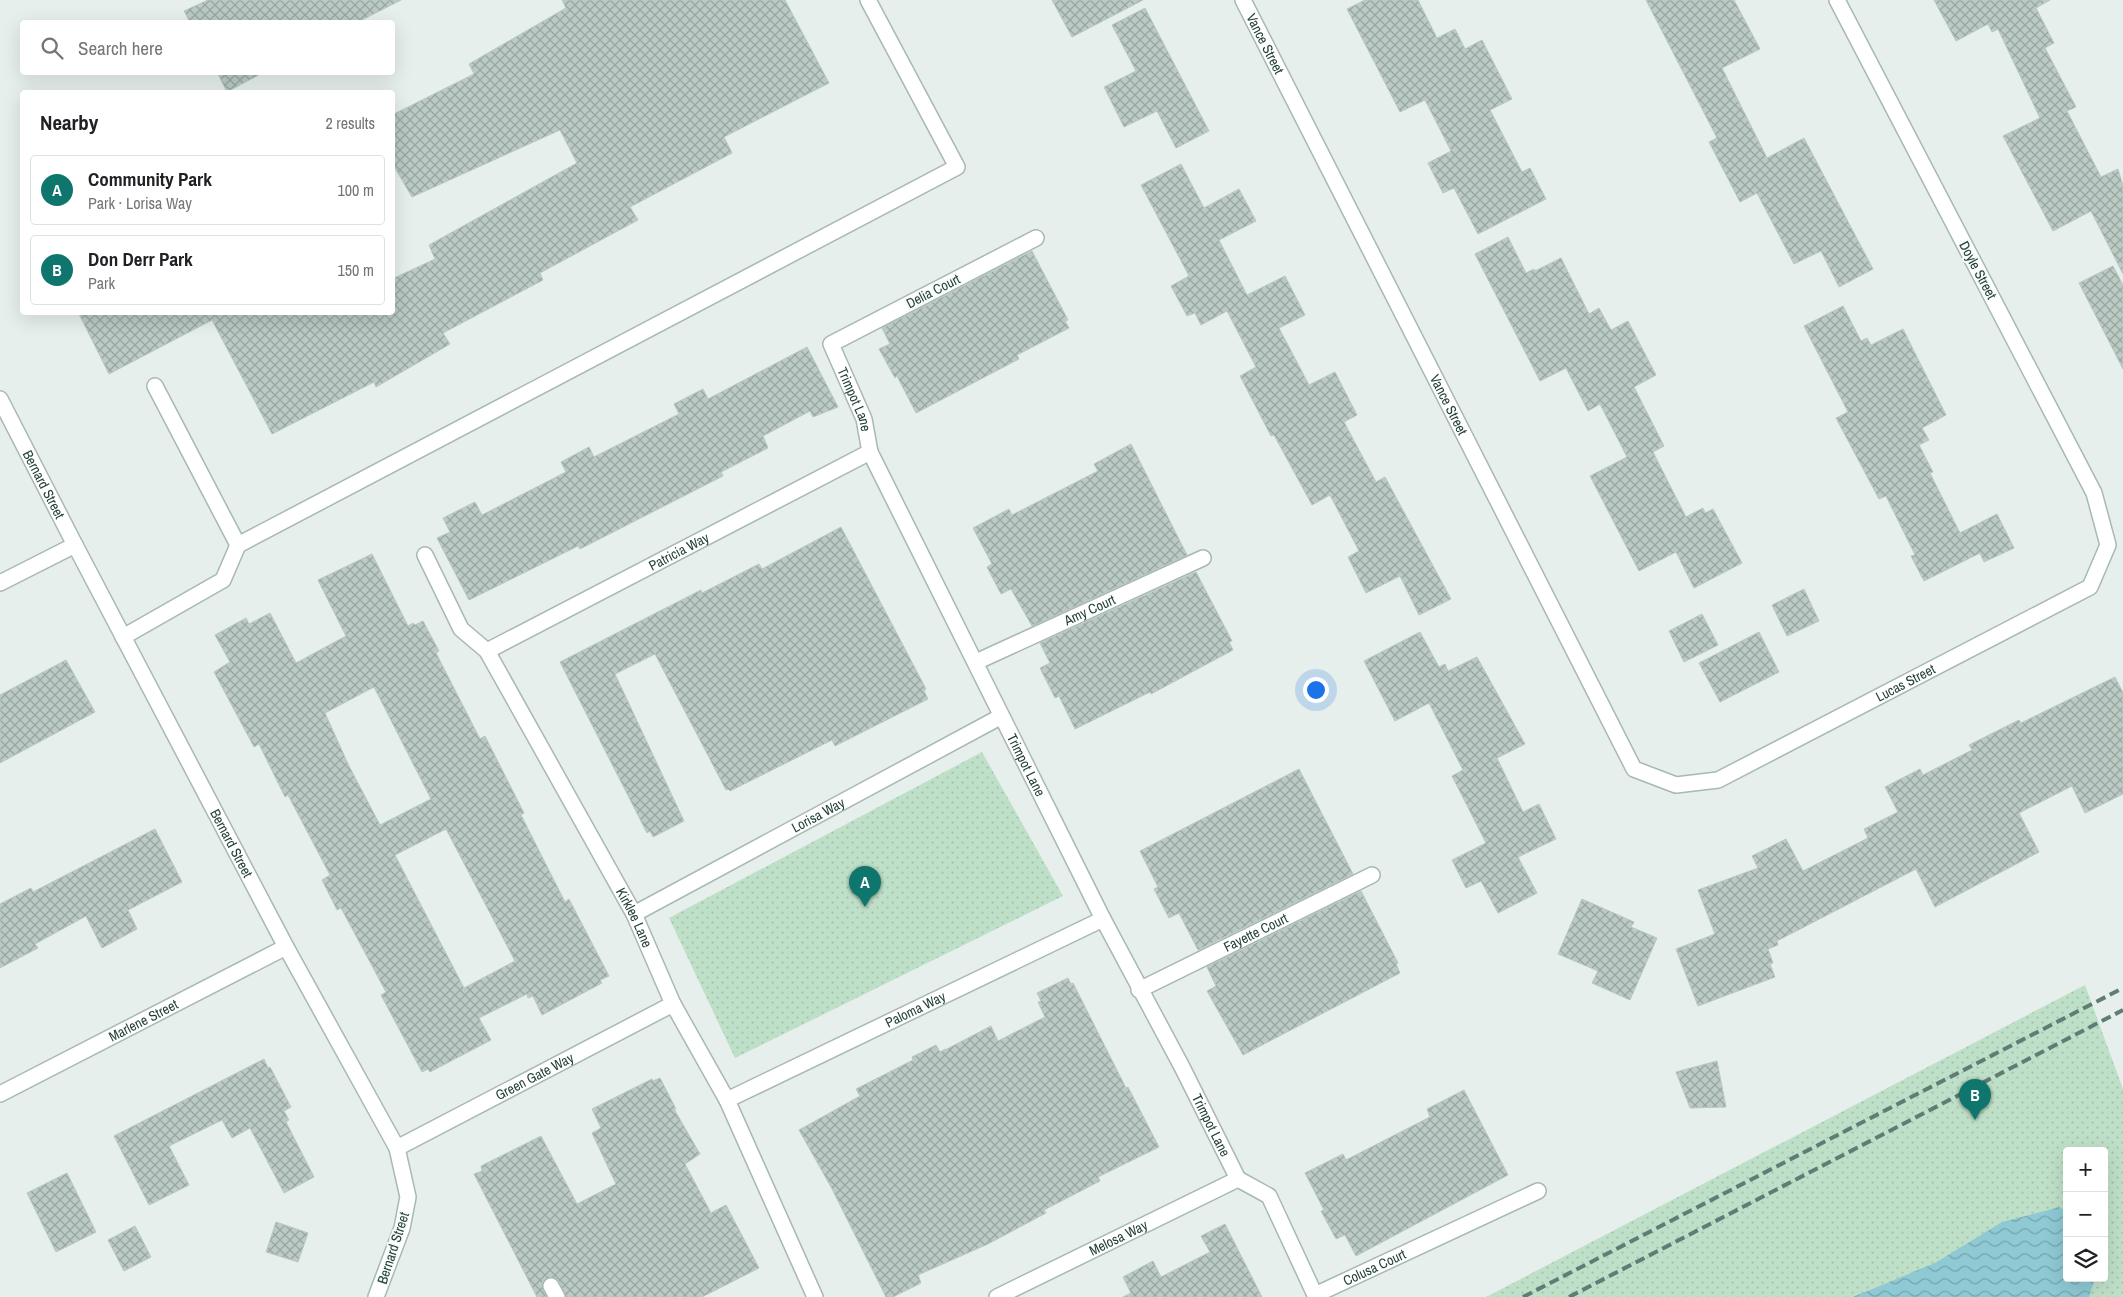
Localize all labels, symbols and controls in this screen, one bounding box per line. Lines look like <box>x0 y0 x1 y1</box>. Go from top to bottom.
street label: Vance Street <box>1242 10 1288 77</box>
search box <box>20 20 395 75</box>
icon: search <box>38 34 66 62</box>
text: Search here <box>78 35 163 61</box>
text: Nearby <box>40 108 98 137</box>
text: 2 results <box>325 112 375 134</box>
text: Community Park <box>88 166 212 192</box>
text: A <box>52 179 62 201</box>
text: 100 m <box>338 179 374 201</box>
text: Park · Lorisa Way <box>88 192 192 214</box>
street label: Doyle Street <box>1955 238 2001 302</box>
text: Don Derr Park <box>88 246 193 272</box>
text: B <box>52 259 62 281</box>
text: 150 m <box>338 259 374 281</box>
street label: Delia Court <box>903 270 963 312</box>
text: Park <box>88 272 115 294</box>
street label: Trimpot Lane <box>833 364 875 433</box>
street label: Vance Street <box>1426 371 1472 438</box>
street label: Bernard Street <box>19 447 69 522</box>
street label: Patricia Way <box>646 528 712 574</box>
street label: Amy Court <box>1060 590 1118 630</box>
street label: Lucas Street <box>1873 660 1938 706</box>
your location <box>1303 677 1329 703</box>
street label: Trimpot Lane <box>1003 731 1049 799</box>
street label: Lorisa Way <box>788 793 848 837</box>
street label: Bernard Street <box>206 806 257 881</box>
pin: A <box>849 866 881 907</box>
street label: Kirklee Lane <box>612 884 656 950</box>
street label: Fayette Court <box>1221 909 1291 956</box>
street label: Paloma Way <box>882 987 949 1031</box>
street label: Marlene Street <box>106 995 181 1046</box>
street label: Green Gate Way <box>492 1048 577 1104</box>
pin: B <box>1959 1079 1991 1120</box>
street label: Trimpot Lane <box>1188 1091 1234 1160</box>
map controls <box>2063 1147 2108 1282</box>
button: + <box>2063 1147 2108 1192</box>
button: − <box>2063 1192 2108 1237</box>
street label: Bernard Street <box>373 1210 413 1286</box>
street label: Melosa Way <box>1086 1216 1151 1260</box>
button: layers <box>2063 1237 2108 1282</box>
street label: Colusa Court <box>1340 1245 1409 1290</box>

